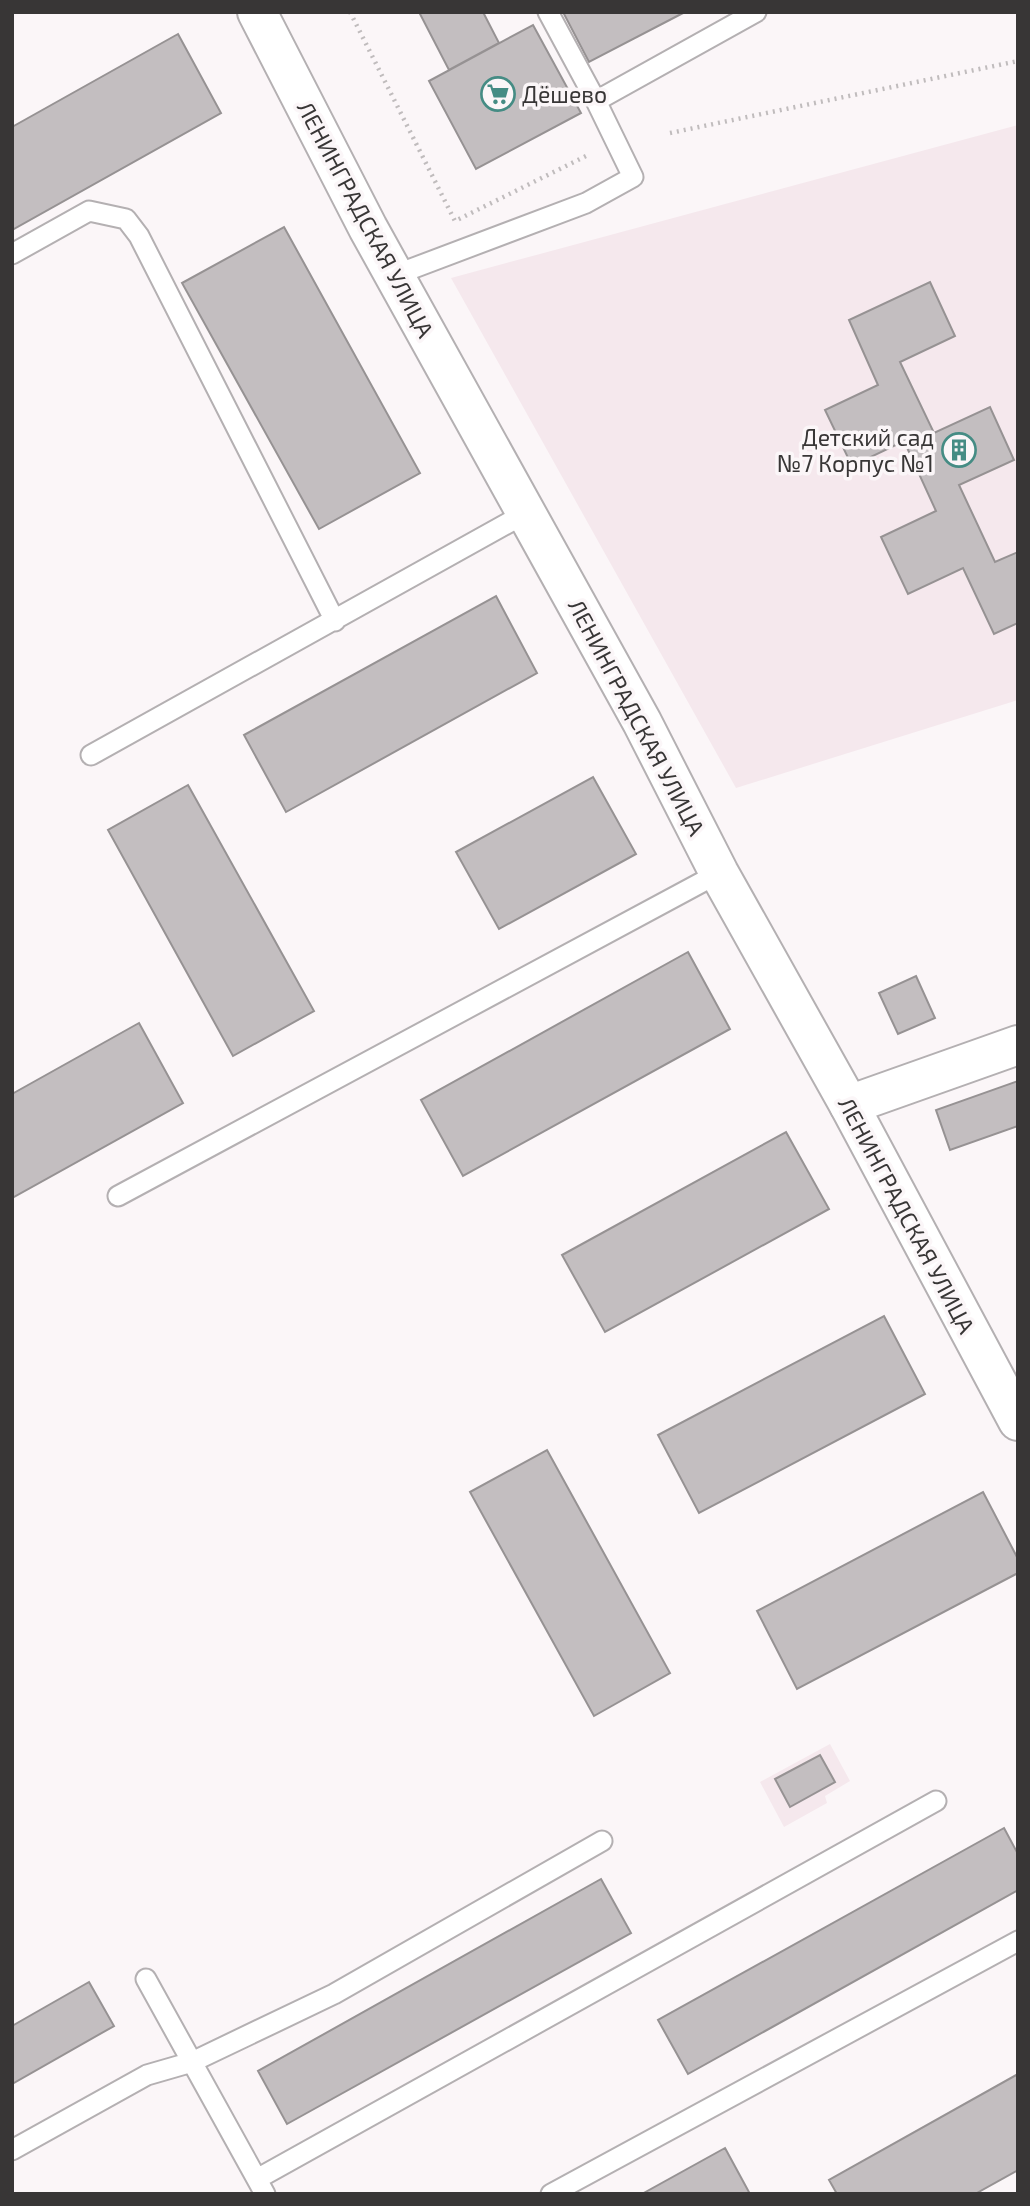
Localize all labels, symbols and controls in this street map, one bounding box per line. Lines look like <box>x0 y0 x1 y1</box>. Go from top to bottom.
supermarket icon: Дёшево <box>479 75 517 113</box>
place label: Дёшево <box>522 80 607 108</box>
street label: ЛЕНИНГРАДСКАЯ УЛИЦА <box>292 96 441 343</box>
place label: Детский сад №7 Корпус №1 <box>777 423 934 478</box>
building icon: Детский сад №7 Корпус №1 <box>940 431 978 469</box>
street label: ЛЕНИНГРАДСКАЯ УЛИЦА <box>563 594 712 841</box>
street label: ЛЕНИНГРАДСКАЯ УЛИЦА <box>833 1092 982 1339</box>

